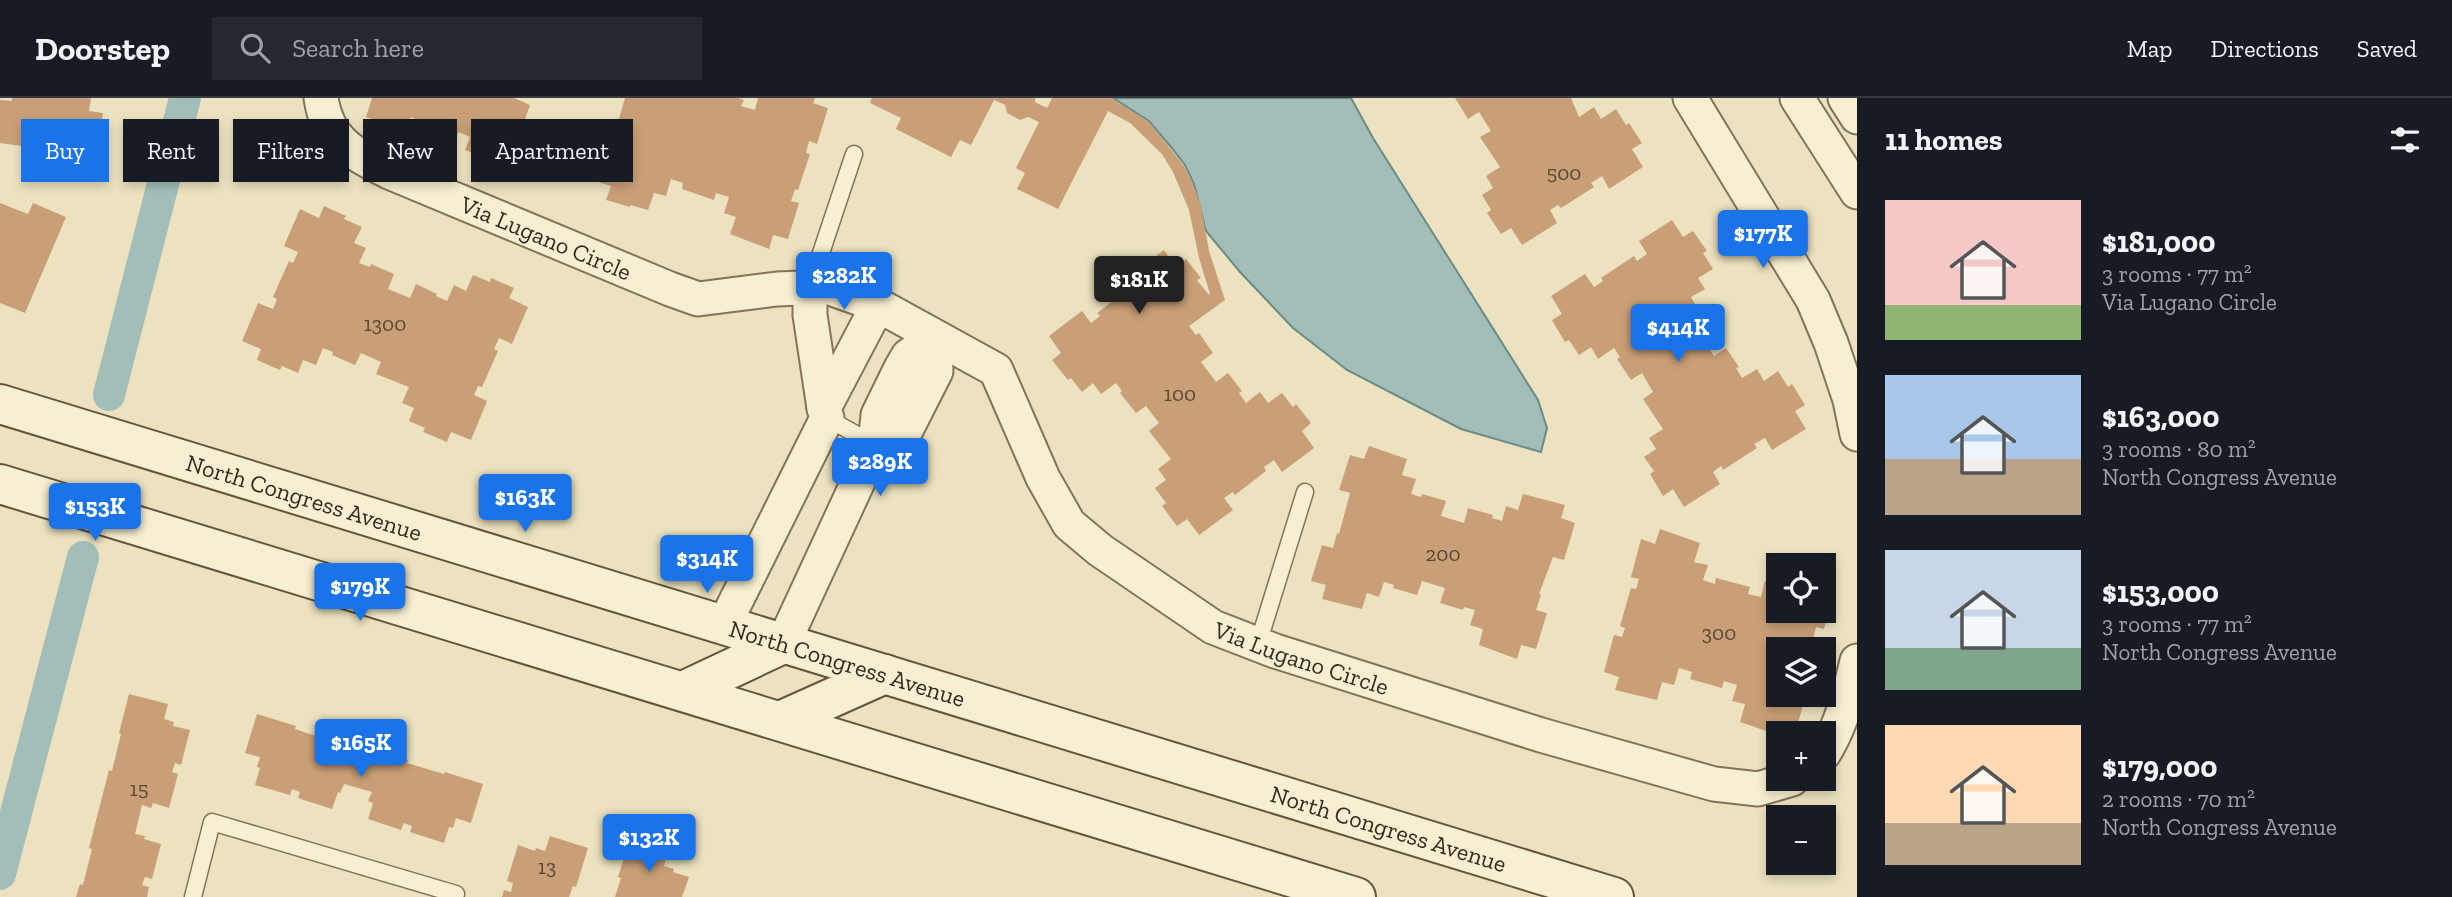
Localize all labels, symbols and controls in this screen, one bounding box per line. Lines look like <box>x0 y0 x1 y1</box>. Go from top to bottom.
search box <box>212 17 702 80</box>
text: Doorstep <box>35 29 170 68</box>
icon: search <box>236 29 274 67</box>
text: Search here <box>292 32 424 64</box>
text: Map <box>2127 34 2173 63</box>
text: Directions <box>2211 34 2319 63</box>
text: Saved <box>2357 34 2417 63</box>
chip: Buy <box>21 119 109 182</box>
chip: Rent <box>123 119 219 182</box>
chip: Filters <box>233 119 349 182</box>
chip: New <box>363 119 457 182</box>
chip: Apartment <box>471 119 633 182</box>
icon: filters <box>2386 121 2424 159</box>
text: 11 homes <box>1885 122 2003 158</box>
house number: 500 <box>1547 160 1581 185</box>
street label: Via Lugano Circle <box>455 189 636 286</box>
pin: $177K <box>1714 211 1812 270</box>
text: $177K <box>1734 219 1792 247</box>
text: $181,000 <box>2102 224 2216 260</box>
icon: home <box>1941 228 2025 312</box>
pin: $282K <box>795 252 893 312</box>
pin: $181K <box>1090 256 1188 316</box>
text: 3 rooms · 77 m² <box>2102 260 2252 288</box>
text: $282K <box>812 261 876 289</box>
text: $181K <box>1110 265 1168 293</box>
text: Via Lugano Circle <box>2102 288 2277 316</box>
pin: $414K <box>1629 304 1727 364</box>
house number: 1300 <box>364 311 406 336</box>
text: $414K <box>1647 313 1709 341</box>
house number: 100 <box>1164 381 1196 406</box>
text: $163,000 <box>2102 399 2219 435</box>
icon: home <box>1941 403 2025 487</box>
text: 3 rooms · 80 m² <box>2102 435 2256 463</box>
pin: $289K <box>831 438 929 498</box>
street label: North Congress Avenue <box>183 447 426 547</box>
text: $289K <box>848 447 912 475</box>
text: North Congress Avenue <box>2102 463 2337 491</box>
pin: $163K <box>476 474 574 534</box>
text: $163K <box>495 483 555 511</box>
pin: $153K <box>46 484 144 543</box>
text: $153K <box>65 492 125 520</box>
pin: $314K <box>658 536 756 595</box>
house number: 200 <box>1425 541 1461 566</box>
text: $314K <box>676 544 738 572</box>
map controls <box>1766 553 1836 875</box>
button: locate <box>1766 553 1836 623</box>
pin: $179K <box>311 564 409 623</box>
text: $179K <box>330 572 390 600</box>
text: $153,000 <box>2102 574 2219 610</box>
icon: home <box>1941 578 2025 662</box>
text: 3 rooms · 77 m² <box>2102 610 2252 638</box>
street label: North Congress Avenue <box>726 613 969 712</box>
street label: Via Lugano Circle <box>1209 614 1393 701</box>
house number: 300 <box>1702 620 1736 645</box>
button: layers <box>1766 637 1836 707</box>
text: North Congress Avenue <box>2102 638 2337 666</box>
pin: $165K <box>312 720 410 779</box>
button: + <box>1766 721 1836 791</box>
text: $165K <box>331 728 391 756</box>
text: $179,000 <box>2102 749 2218 785</box>
icon: home <box>1941 753 2025 837</box>
house number: 15 <box>130 776 148 801</box>
street label: North Congress Avenue <box>1267 779 1510 878</box>
text: 2 rooms · 70 m² <box>2102 785 2255 813</box>
button: − <box>1766 805 1836 875</box>
text: North Congress Avenue <box>2102 813 2337 841</box>
pin: $132K <box>600 814 698 874</box>
text: $132K <box>619 823 679 851</box>
house number: 13 <box>538 854 556 879</box>

